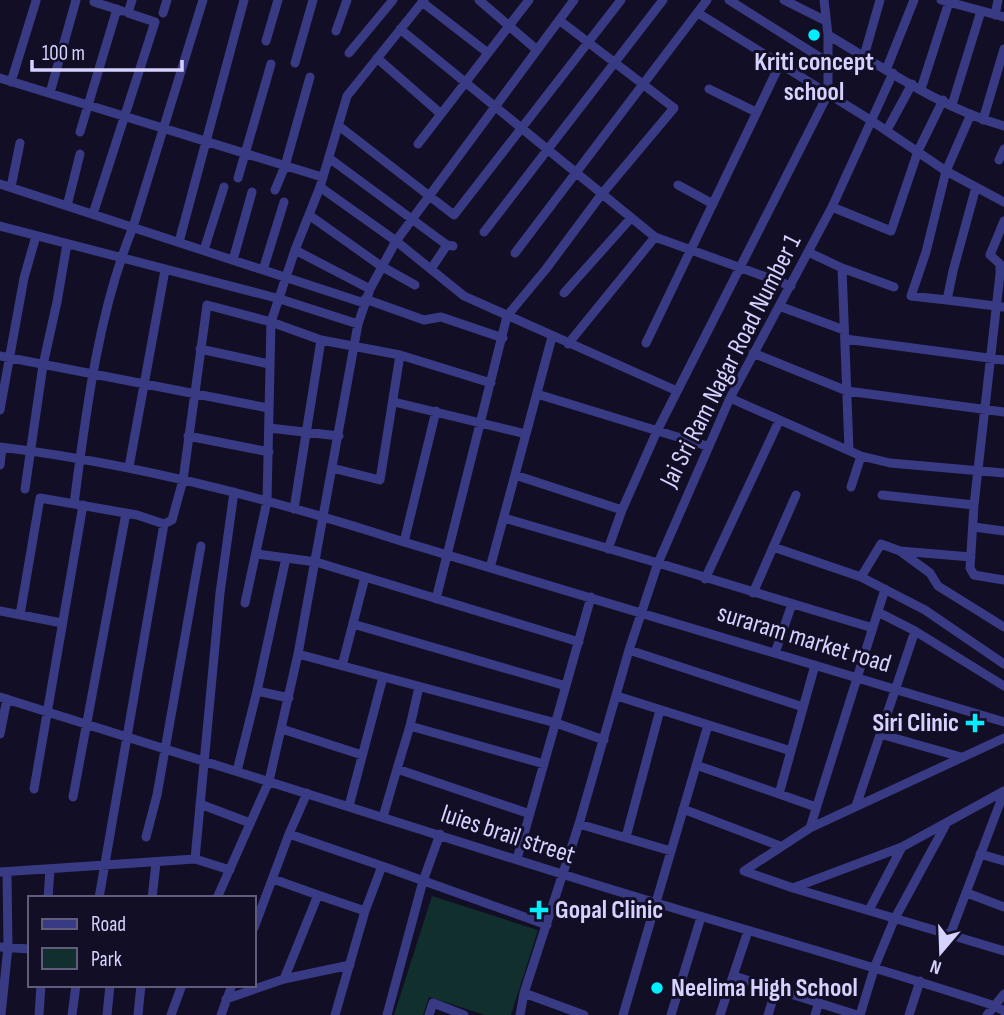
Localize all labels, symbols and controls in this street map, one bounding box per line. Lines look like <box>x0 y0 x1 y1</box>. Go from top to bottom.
marker: Kriti concept school <box>806 27 822 43</box>
scale bar <box>32 28 182 72</box>
text: 100 m <box>42 41 85 66</box>
place label: Kriti concept school <box>754 47 874 108</box>
street label: Jai Sri Ram Nagar Road Number 1 <box>653 229 808 493</box>
street label: suraram market road <box>713 598 895 680</box>
place label: Siri Clinic <box>873 708 959 739</box>
marker: Siri Clinic <box>965 713 985 733</box>
street label: luies brail street <box>437 799 579 871</box>
place label: Gopal Clinic <box>555 895 663 926</box>
legend <box>28 896 256 987</box>
marker: Gopal Clinic <box>529 900 549 920</box>
text: Road <box>91 912 126 937</box>
north arrow <box>906 917 976 987</box>
text: Park <box>91 947 122 972</box>
text: N <box>927 954 944 979</box>
place label: Neelima High School <box>671 973 858 1004</box>
marker: Neelima High School <box>649 980 665 996</box>

